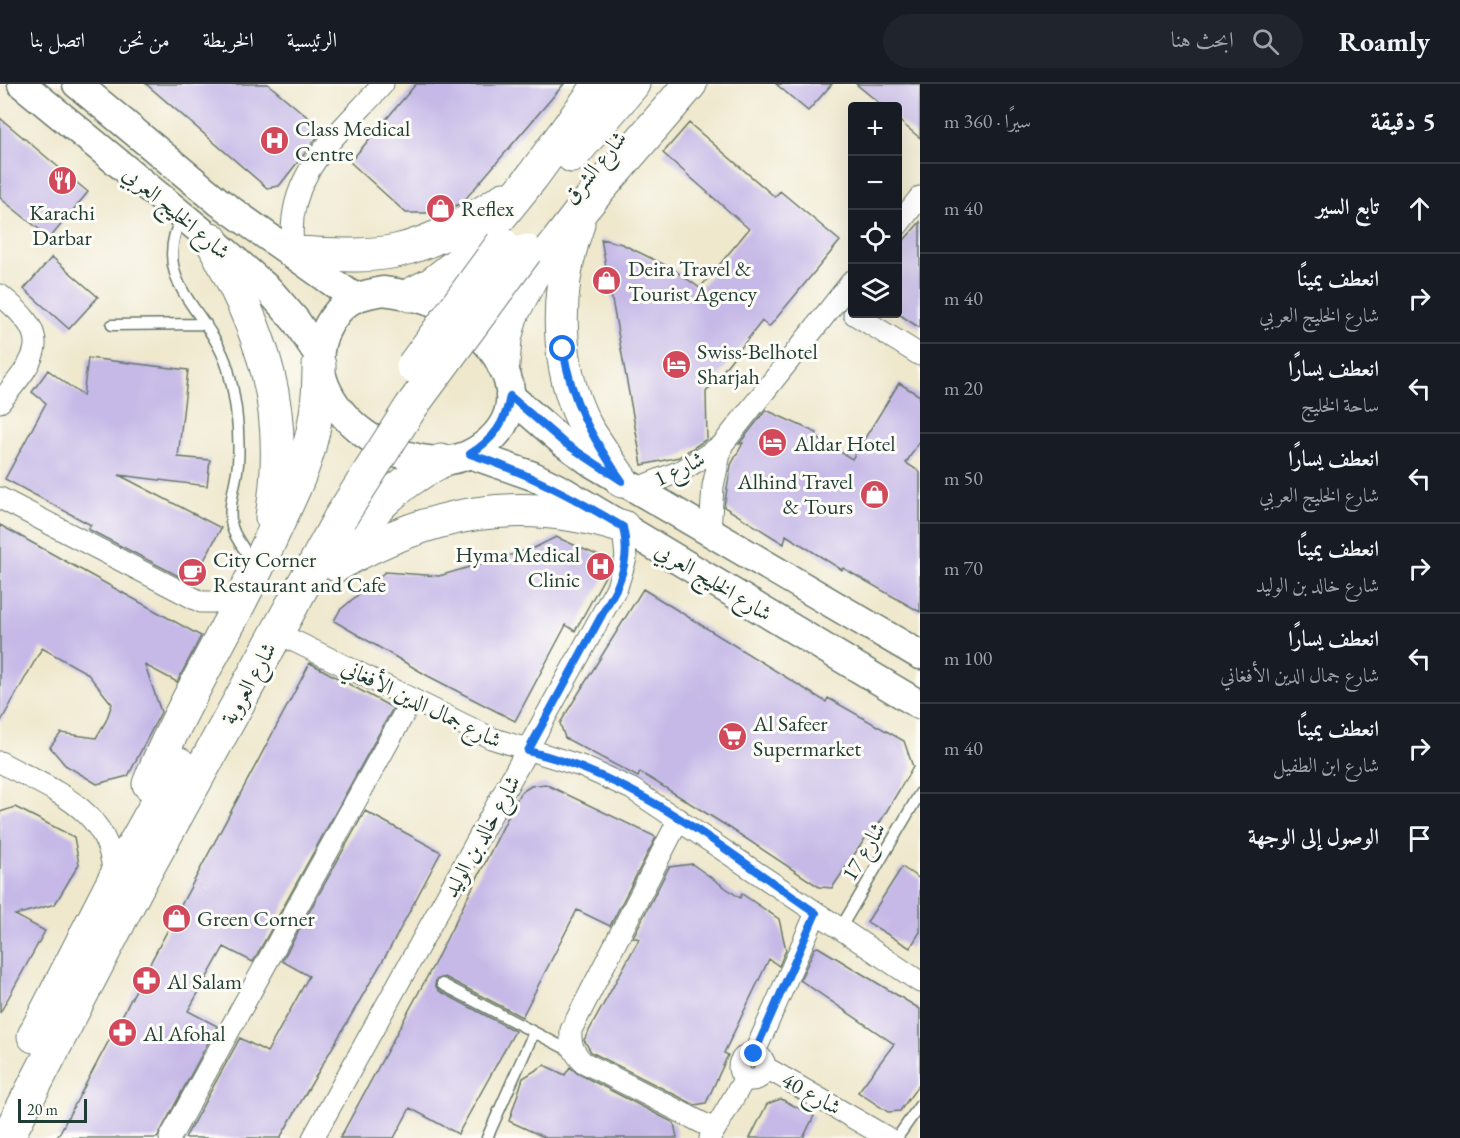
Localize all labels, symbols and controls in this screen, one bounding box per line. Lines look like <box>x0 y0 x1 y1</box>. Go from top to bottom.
search box <box>883 14 1303 68</box>
text: Roamly <box>1339 23 1430 59</box>
text: ابحث هنا <box>1171 25 1234 54</box>
icon: search <box>1249 25 1282 58</box>
text: اتصل بنا <box>30 26 85 53</box>
text: من نحن <box>118 26 170 53</box>
text: الخريطة <box>203 26 254 53</box>
text: الرئيسية <box>287 26 337 53</box>
map controls <box>848 102 902 318</box>
button: + <box>848 102 902 156</box>
text: 5 دقيقة <box>1371 104 1436 138</box>
text: سيرًا · 360 m <box>944 108 1031 134</box>
place label: Class Medical Centre <box>295 114 410 168</box>
street label: شارع الشرق <box>556 124 636 213</box>
hospital icon: Class Medical Centre <box>258 125 290 157</box>
button: − <box>848 156 902 210</box>
street label: شارع الخليج العربي <box>114 159 236 270</box>
restaurant icon: Karachi Darbar <box>46 164 78 196</box>
shop icon: Reflex <box>424 192 456 224</box>
text: تابع السير <box>1316 192 1379 221</box>
icon: ahead <box>1403 192 1436 225</box>
place label: Reflex <box>461 194 515 223</box>
text: 40 m <box>944 195 983 221</box>
place label: Karachi Darbar <box>29 198 95 252</box>
button: locate <box>848 210 902 264</box>
place label: Deira Travel & Tourist Agency <box>628 254 758 308</box>
button: layers <box>848 264 902 318</box>
text: انعطف يمينًا <box>1297 264 1379 293</box>
shop icon: Deira Travel & Tourist Agency <box>591 265 623 297</box>
icon: right <box>1403 282 1436 315</box>
text: 40 m <box>944 285 983 311</box>
text: شارع الخليج العربي <box>1259 302 1379 328</box>
route start <box>549 335 575 361</box>
place label: Swiss-Belhotel Sharjah <box>697 337 818 391</box>
hotel icon: Swiss-Belhotel Sharjah <box>660 348 692 380</box>
text: انعطف يسارًا <box>1288 354 1379 383</box>
icon: left <box>1403 372 1436 405</box>
text: 20 m <box>944 375 983 401</box>
text: ساحة الخليج <box>1301 392 1379 418</box>
hotel icon: Aldar Hotel <box>757 427 789 459</box>
place label: Aldar Hotel <box>793 429 896 458</box>
street label: شارع 1 <box>649 444 711 497</box>
text: انعطف يسارًا <box>1288 444 1379 473</box>
icon: left <box>1403 462 1436 495</box>
text: 50 m <box>944 465 983 491</box>
place label: Alhind Travel & Tours <box>736 467 853 521</box>
shop icon: Alhind Travel & Tours <box>858 478 890 510</box>
text: شارع الخليج العربي <box>1259 482 1379 508</box>
text: انعطف يمينًا <box>1297 534 1379 563</box>
street label: شارع الخليج العربي <box>647 535 778 632</box>
place label: Hyma Medical Clinic <box>455 540 580 594</box>
place label: City Corner Restaurant and Cafe <box>213 545 386 599</box>
hospital icon: Hyma Medical Clinic <box>585 551 617 583</box>
icon: right <box>1403 552 1436 585</box>
text: 70 m <box>944 555 983 581</box>
cafe icon: City Corner Restaurant and Cafe <box>176 556 208 588</box>
text: شارع خالد بن الوليد <box>1256 572 1379 598</box>
text: انعطف يسارًا <box>1288 624 1379 653</box>
street label: شارع العروبة <box>214 637 286 732</box>
icon: left <box>1403 642 1436 675</box>
text: 100 m <box>944 645 992 671</box>
street label: شارع جمال الدين الأفغاني <box>335 651 507 758</box>
text: شارع جمال الدين الأفغاني <box>1220 662 1379 688</box>
place label: Al Safeer Supermarket <box>752 709 861 763</box>
text: انعطف يمينًا <box>1297 714 1379 743</box>
supermarket icon: Al Safeer Supermarket <box>716 720 748 752</box>
icon: right <box>1403 732 1436 765</box>
text: 40 m <box>944 735 983 761</box>
text: شارع ابن الطفيل <box>1273 752 1379 778</box>
street label: شارع خالد بن الوليد <box>436 770 531 905</box>
street label: شارع 17 <box>835 816 896 888</box>
text: الوصول إلى الوجهة <box>1248 822 1379 851</box>
icon: arrive <box>1403 822 1436 855</box>
shop icon: Green Corner <box>160 902 192 934</box>
place label: Green Corner <box>197 904 315 933</box>
pharmacy icon: Al Salam <box>130 965 162 997</box>
place label: Al Salam <box>166 967 242 996</box>
pharmacy icon: Al Afohal <box>106 1017 138 1049</box>
place label: Al Afohal <box>142 1019 226 1048</box>
route end <box>740 1040 766 1066</box>
street label: شارع 40 <box>775 1065 847 1125</box>
scale bar <box>18 1096 87 1124</box>
text: 20 m <box>27 1099 58 1120</box>

